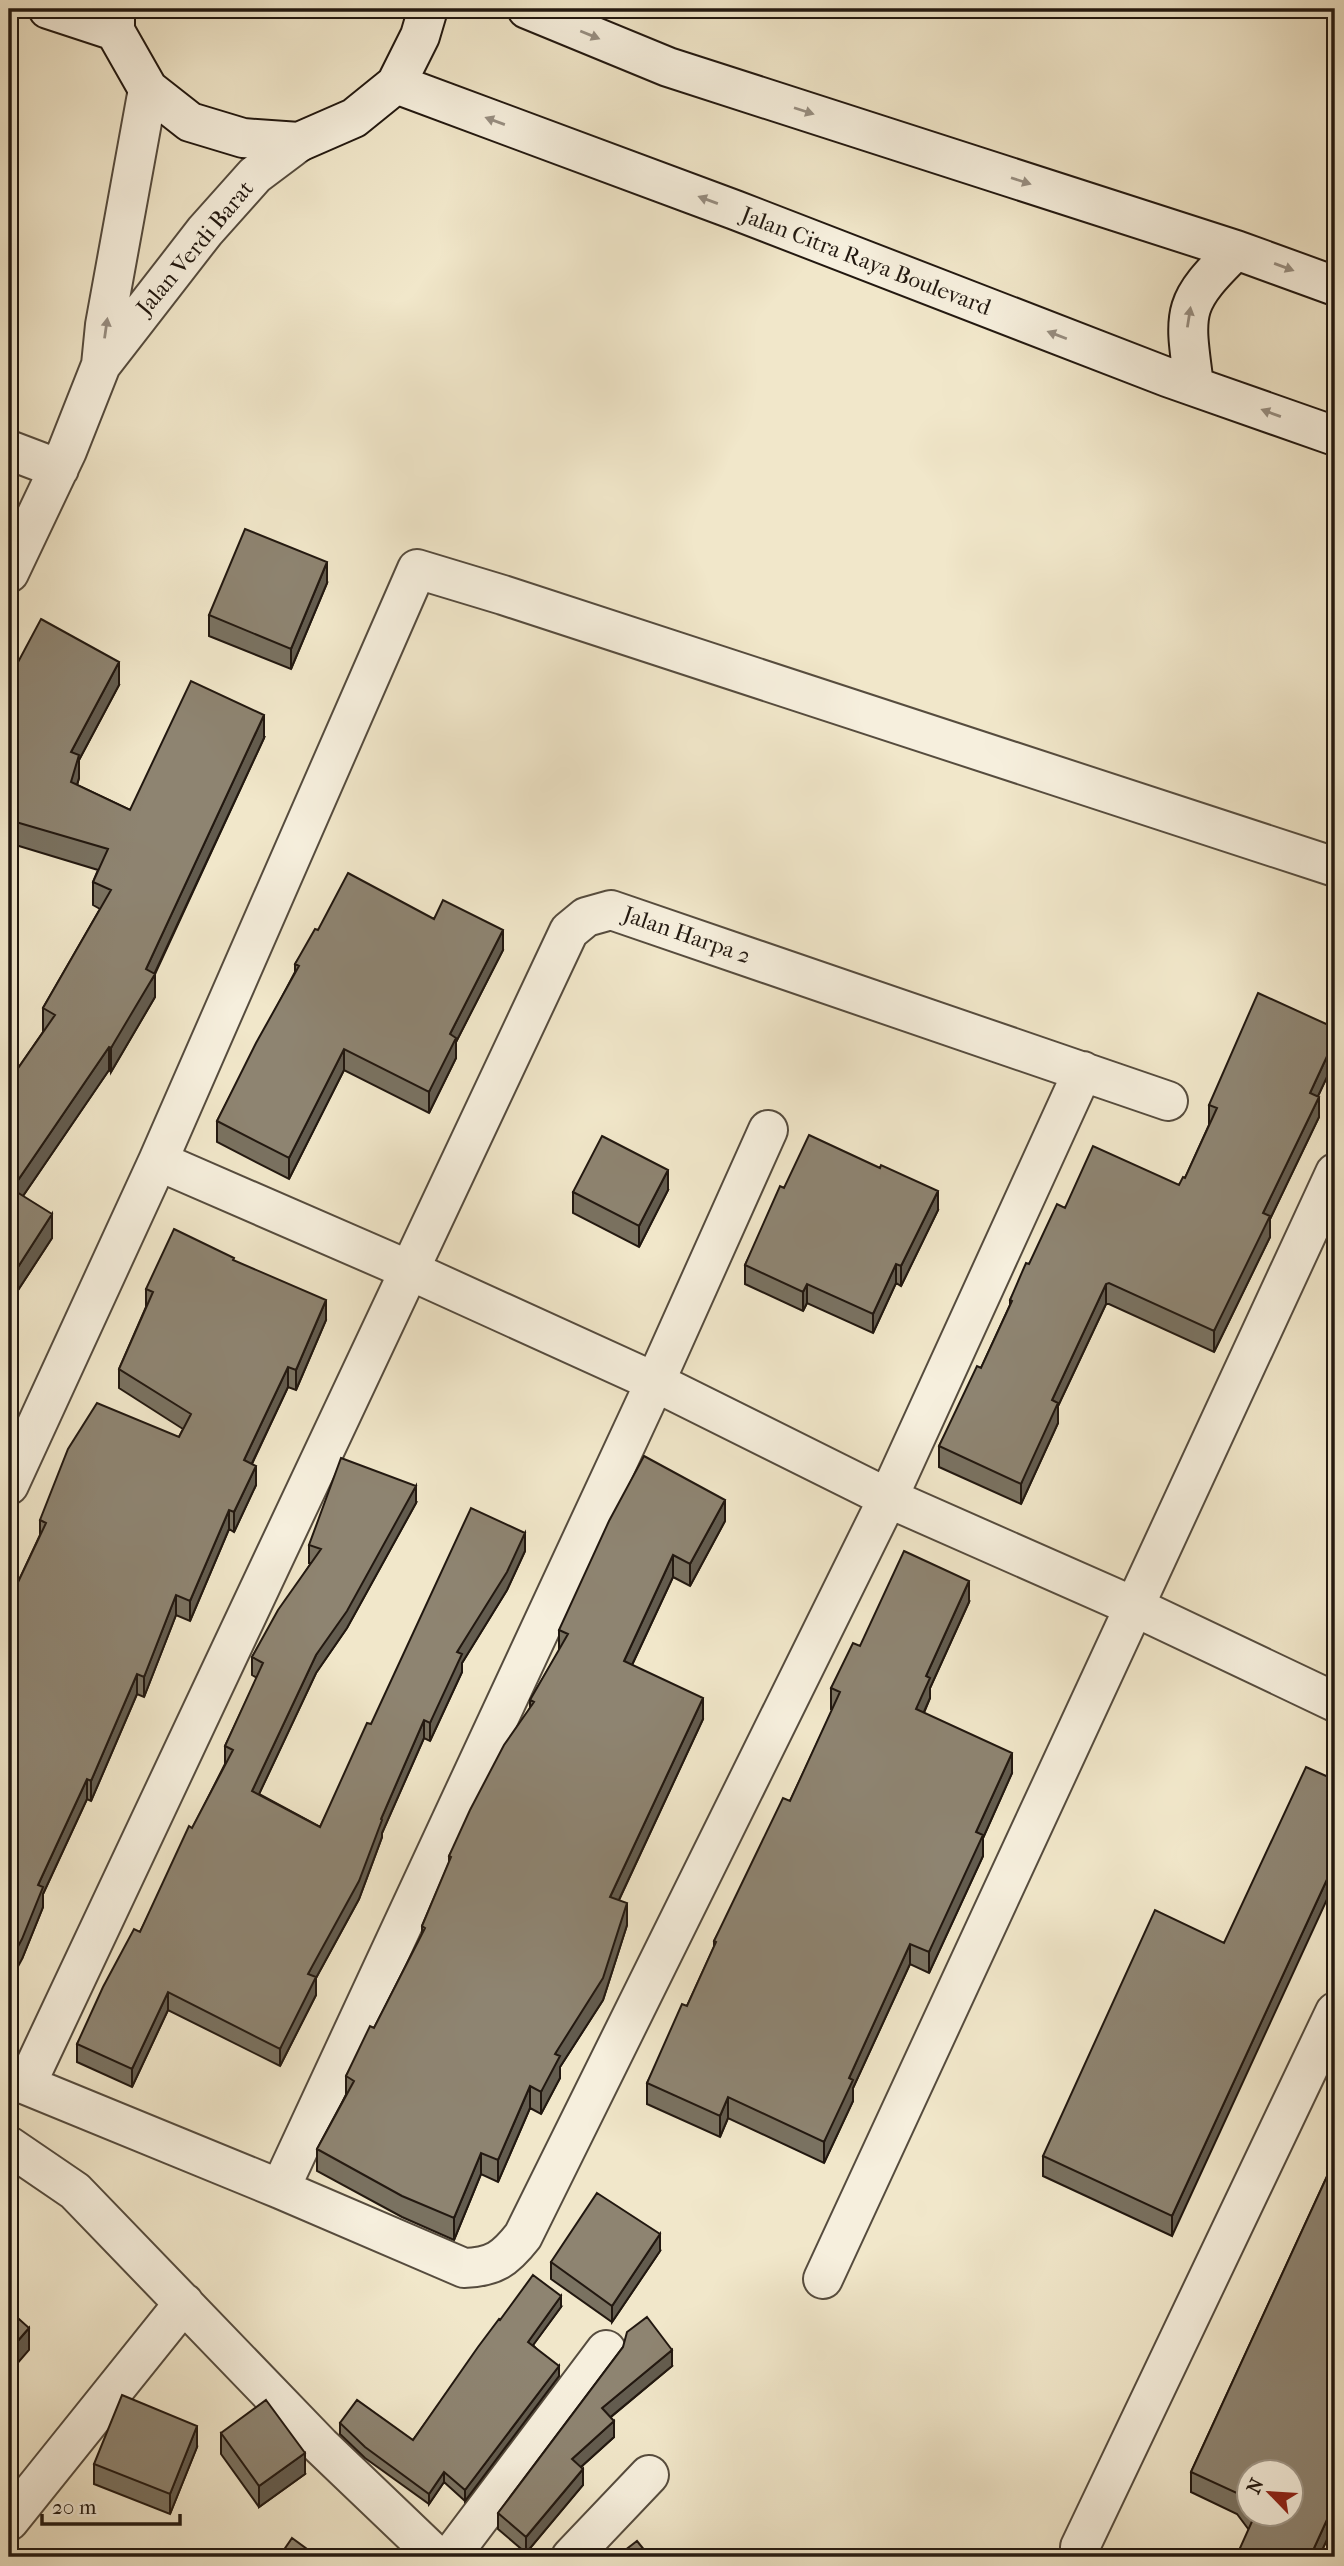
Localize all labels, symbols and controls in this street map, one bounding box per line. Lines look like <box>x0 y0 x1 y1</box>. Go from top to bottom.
one-way arrow <box>580 29 601 40</box>
one-way arrow <box>794 107 815 117</box>
one-way arrow <box>484 115 505 126</box>
street label: Jalan Verdi Barat <box>130 175 259 322</box>
one-way arrow <box>1011 176 1032 187</box>
one-way arrow <box>697 195 718 206</box>
street label: Jalan Citra Raya Boulevard <box>736 200 995 321</box>
one-way arrow <box>1273 262 1294 273</box>
one-way arrow <box>1184 306 1195 328</box>
one-way arrow <box>100 317 111 339</box>
one-way arrow <box>1047 329 1068 340</box>
one-way arrow <box>1260 407 1281 418</box>
street label: Jalan Harpa 2 <box>618 900 755 969</box>
north arrow <box>1236 2458 1306 2528</box>
text: N <box>1242 2475 1269 2497</box>
scale bar <box>42 2482 180 2526</box>
text: 20 m <box>52 2495 97 2519</box>

